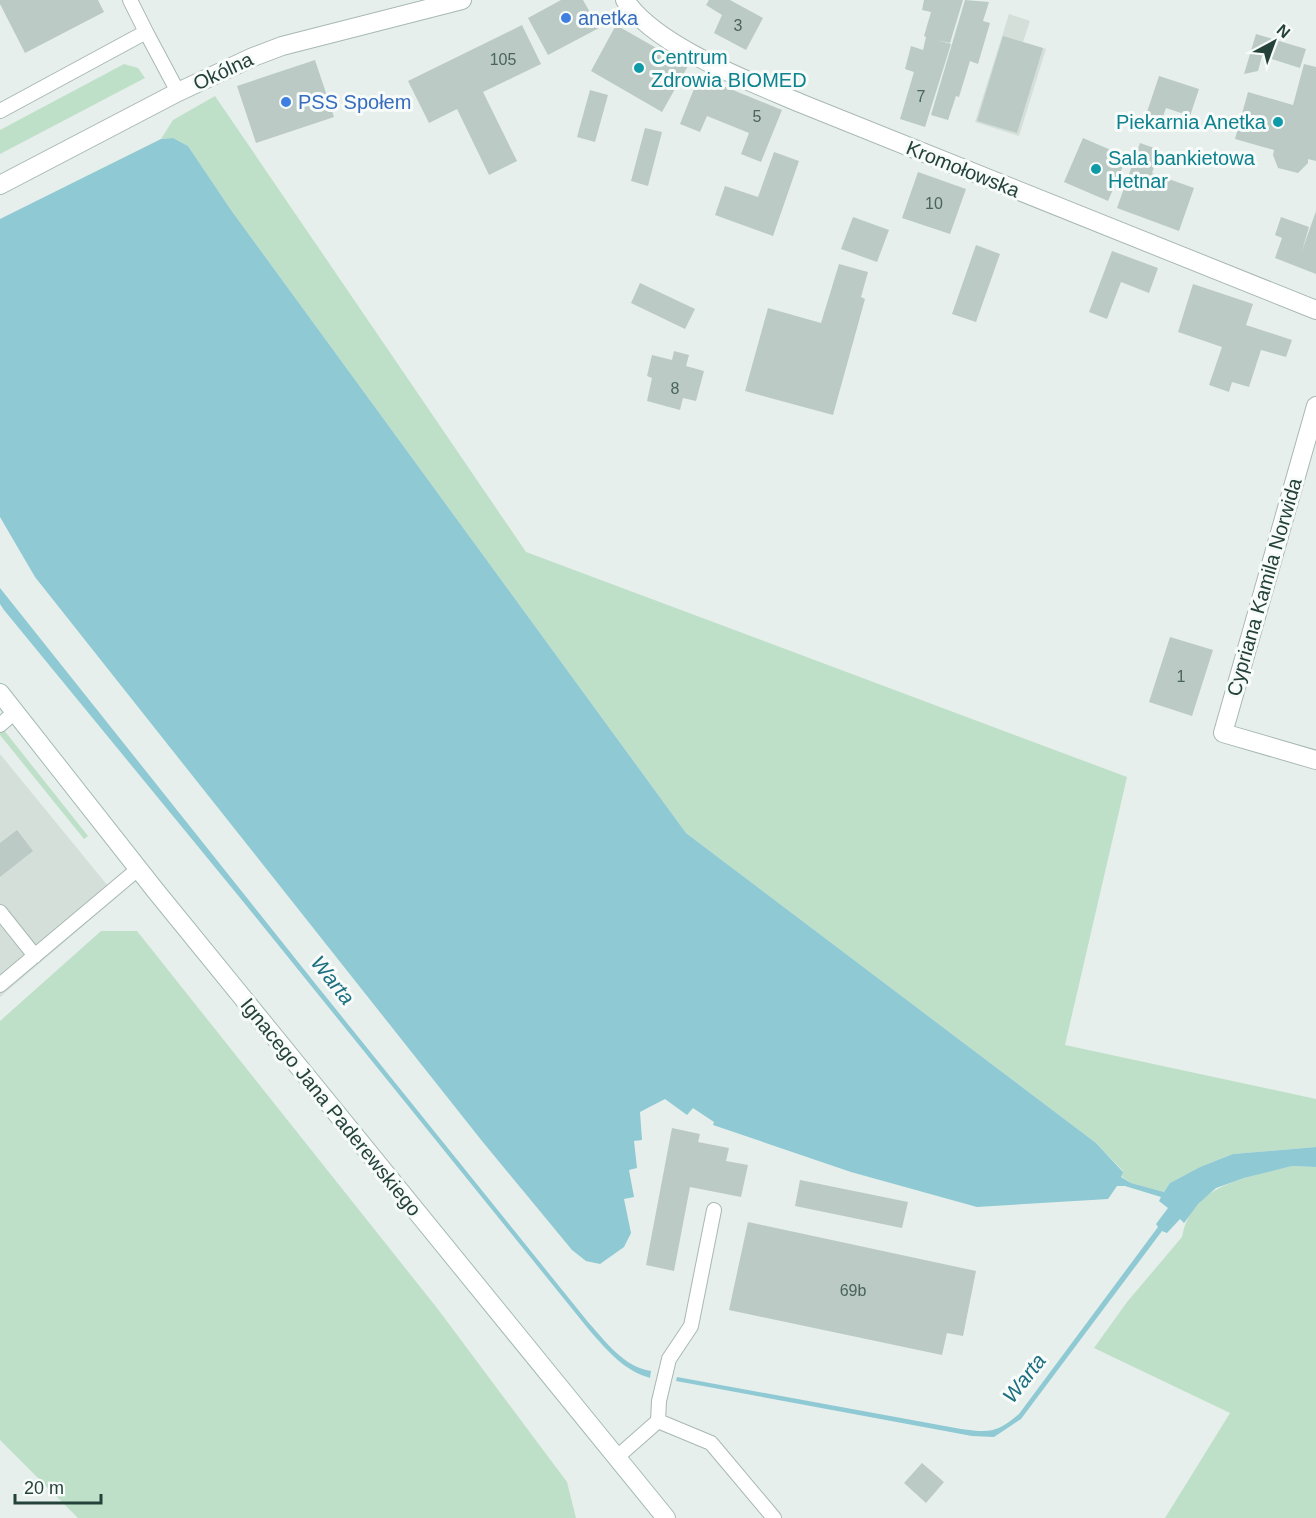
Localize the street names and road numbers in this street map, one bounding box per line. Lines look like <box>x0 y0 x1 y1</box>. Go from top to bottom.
street label: Okólna <box>190 47 257 94</box>
street label: Kromołowska <box>903 136 1024 202</box>
street label: Cypriana Kamila Norwida <box>1222 475 1306 698</box>
street label: Ignacego Jana Paderewskiego <box>236 994 426 1220</box>

